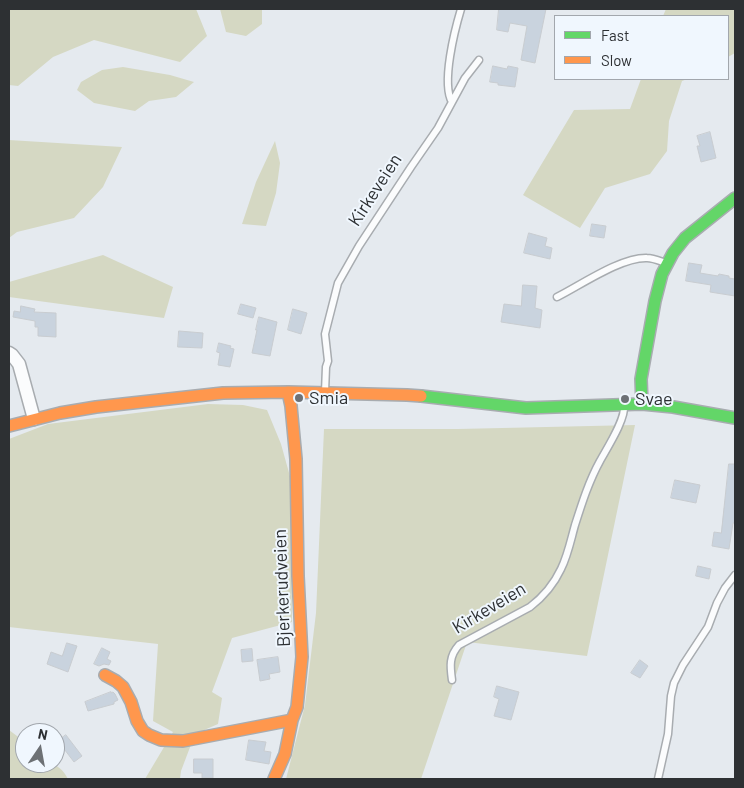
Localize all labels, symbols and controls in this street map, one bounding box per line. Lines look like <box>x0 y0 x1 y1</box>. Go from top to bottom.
legend <box>554 15 729 80</box>
text: Fast <box>601 26 629 44</box>
text: Slow <box>601 51 632 69</box>
street label: Kirkeveien <box>344 150 406 230</box>
place label: Smia <box>309 387 348 409</box>
place label: Svae <box>635 388 673 410</box>
marker: Smia <box>293 392 305 404</box>
marker: Svae <box>619 393 631 405</box>
street label: Bjerkerudveien <box>269 529 295 647</box>
street label: Kirkeveien <box>448 578 530 638</box>
north arrow <box>15 723 65 773</box>
text: N <box>37 725 49 743</box>

